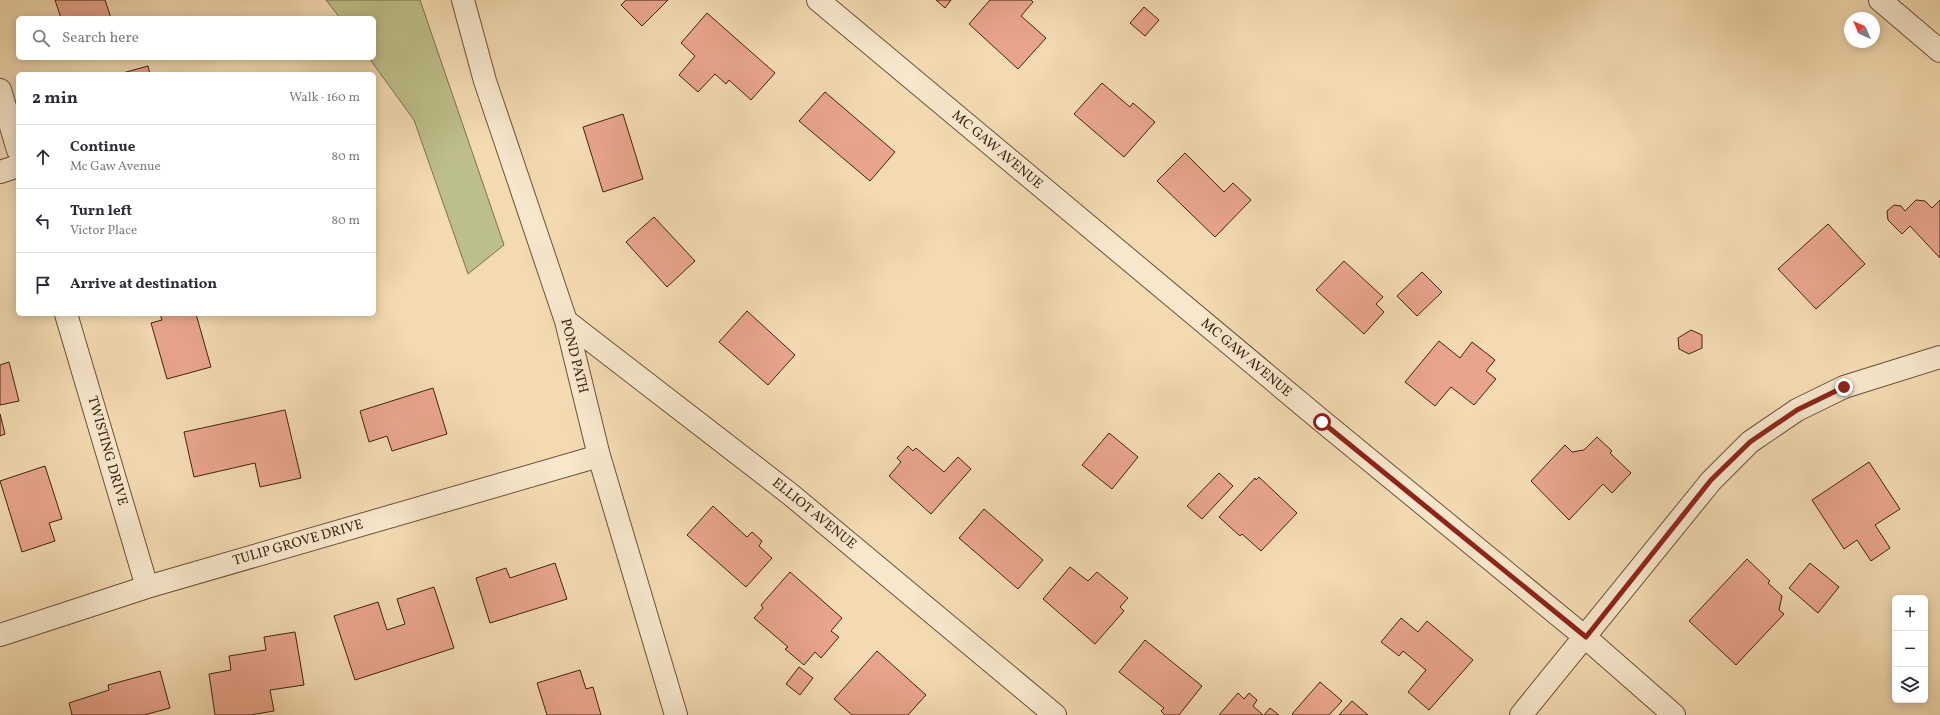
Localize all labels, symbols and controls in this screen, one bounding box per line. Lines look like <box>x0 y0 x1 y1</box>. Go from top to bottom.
north arrow <box>1844 12 1880 48</box>
search box <box>16 16 376 60</box>
icon: search <box>30 27 52 49</box>
text: Search here <box>62 28 139 49</box>
text: 2 min <box>32 87 78 110</box>
text: Walk · 160 m <box>289 89 360 107</box>
street label: MC GAW AVENUE <box>947 106 1047 194</box>
text: Continue <box>70 137 135 158</box>
icon: ahead <box>32 146 54 168</box>
text: 80 m <box>331 148 360 166</box>
text: Mc Gaw Avenue <box>70 158 161 176</box>
text: Turn left <box>70 201 132 222</box>
icon: left <box>32 210 54 232</box>
text: 80 m <box>331 212 360 230</box>
text: Victor Place <box>70 222 137 240</box>
icon: arrive <box>32 274 54 296</box>
text: Arrive at destination <box>70 274 217 295</box>
street label: MC GAW AVENUE <box>1196 314 1296 402</box>
street label: POND PATH <box>556 317 592 395</box>
route end <box>1835 378 1853 396</box>
street label: TWISTING DRIVE <box>82 394 132 508</box>
route start <box>1313 413 1331 431</box>
street label: ELLIOT AVENUE <box>768 474 860 554</box>
street label: TULIP GROVE DRIVE <box>231 515 365 571</box>
map controls <box>1892 595 1928 703</box>
button: + <box>1892 595 1928 631</box>
button: − <box>1892 631 1928 667</box>
button: layers <box>1892 667 1928 703</box>

